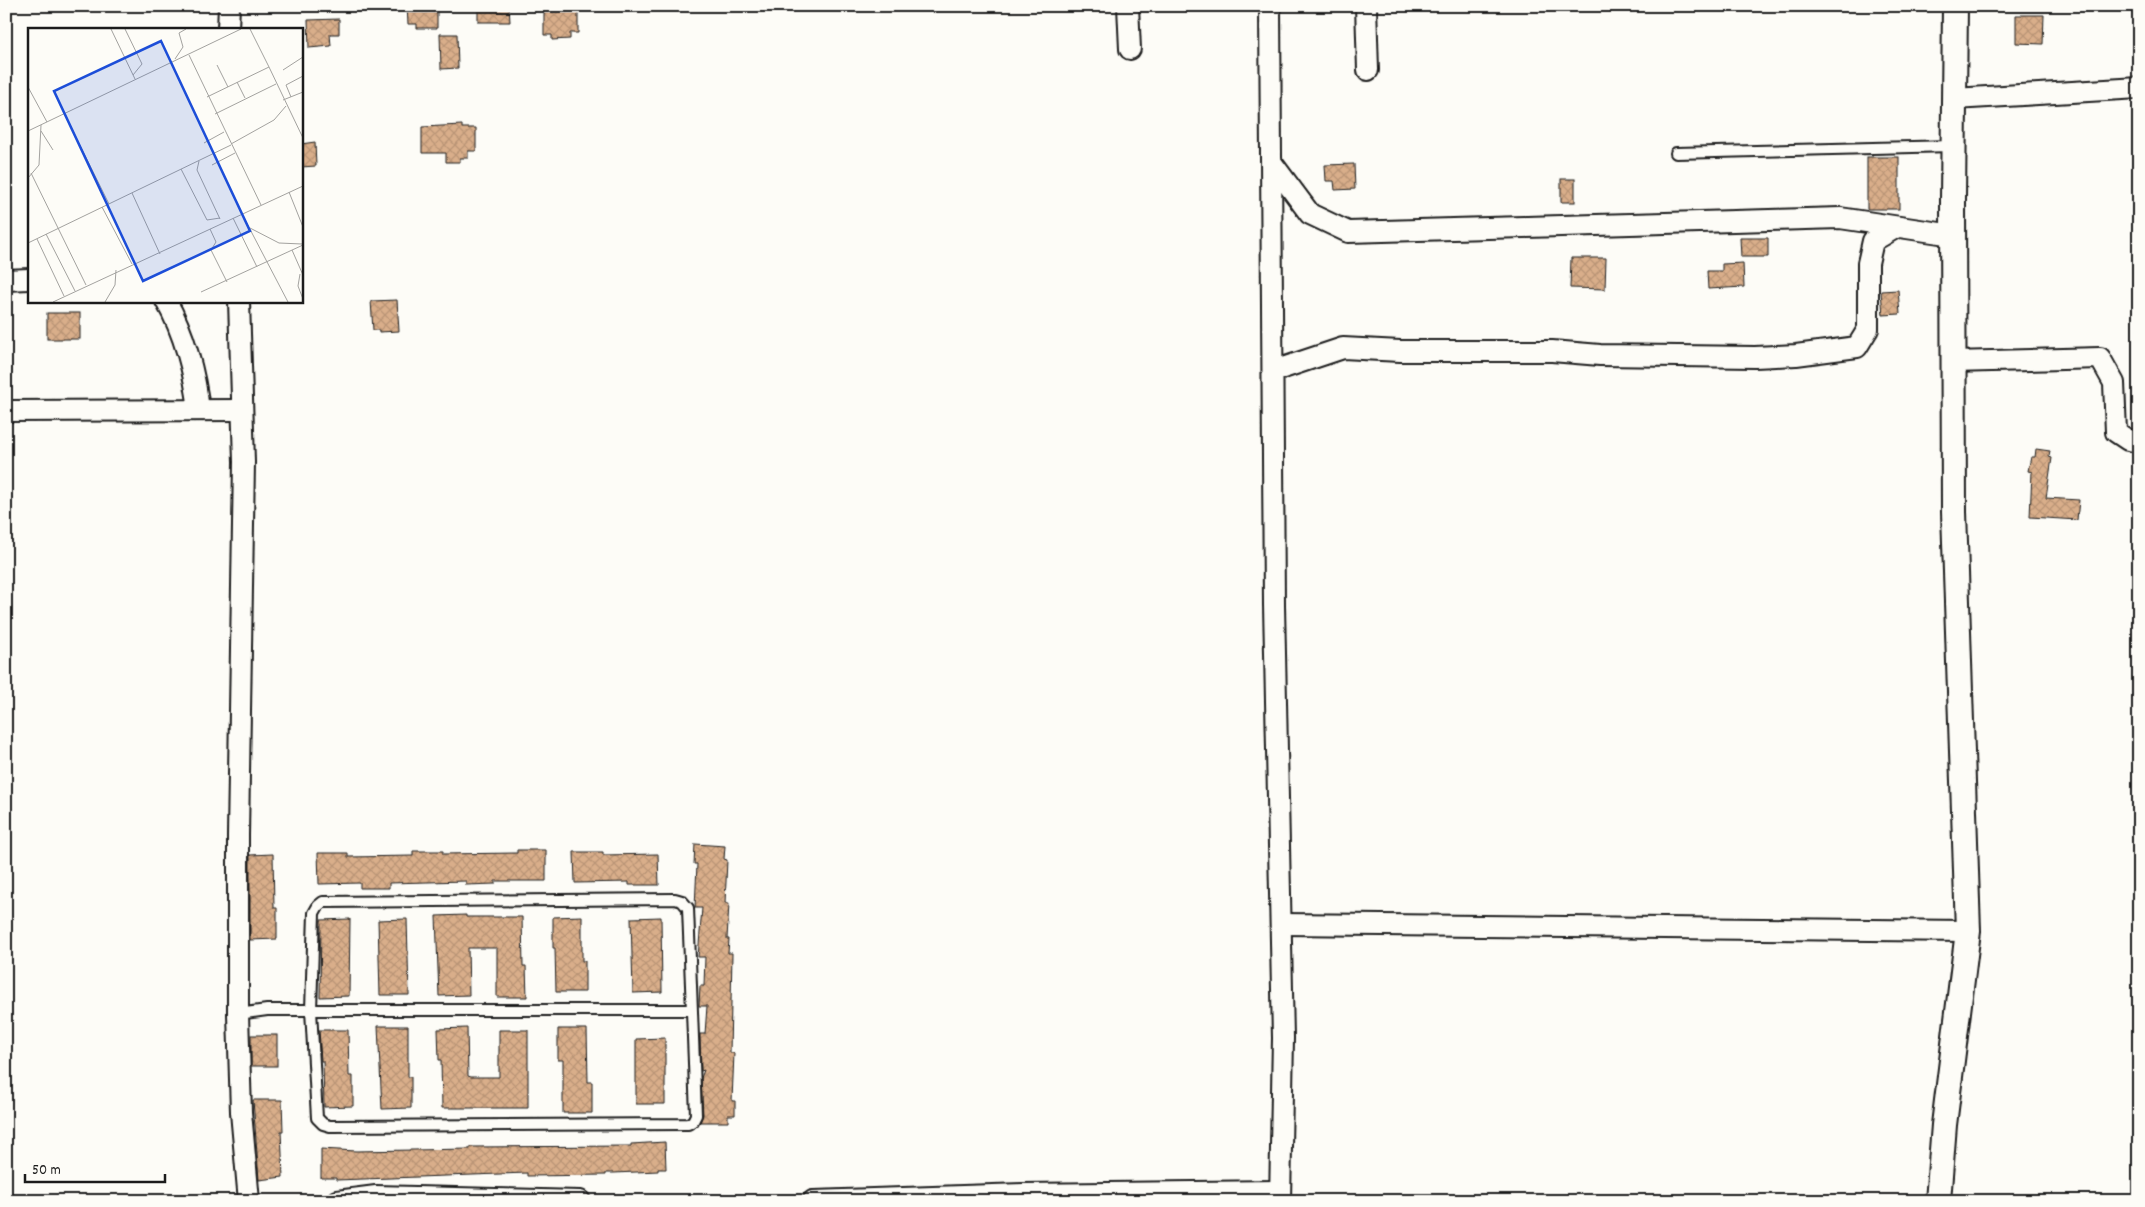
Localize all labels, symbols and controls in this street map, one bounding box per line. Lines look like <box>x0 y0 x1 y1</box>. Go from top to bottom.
inset map <box>28 28 302 302</box>
scale bar <box>25 1152 165 1184</box>
text: 50 m <box>32 1160 61 1182</box>

